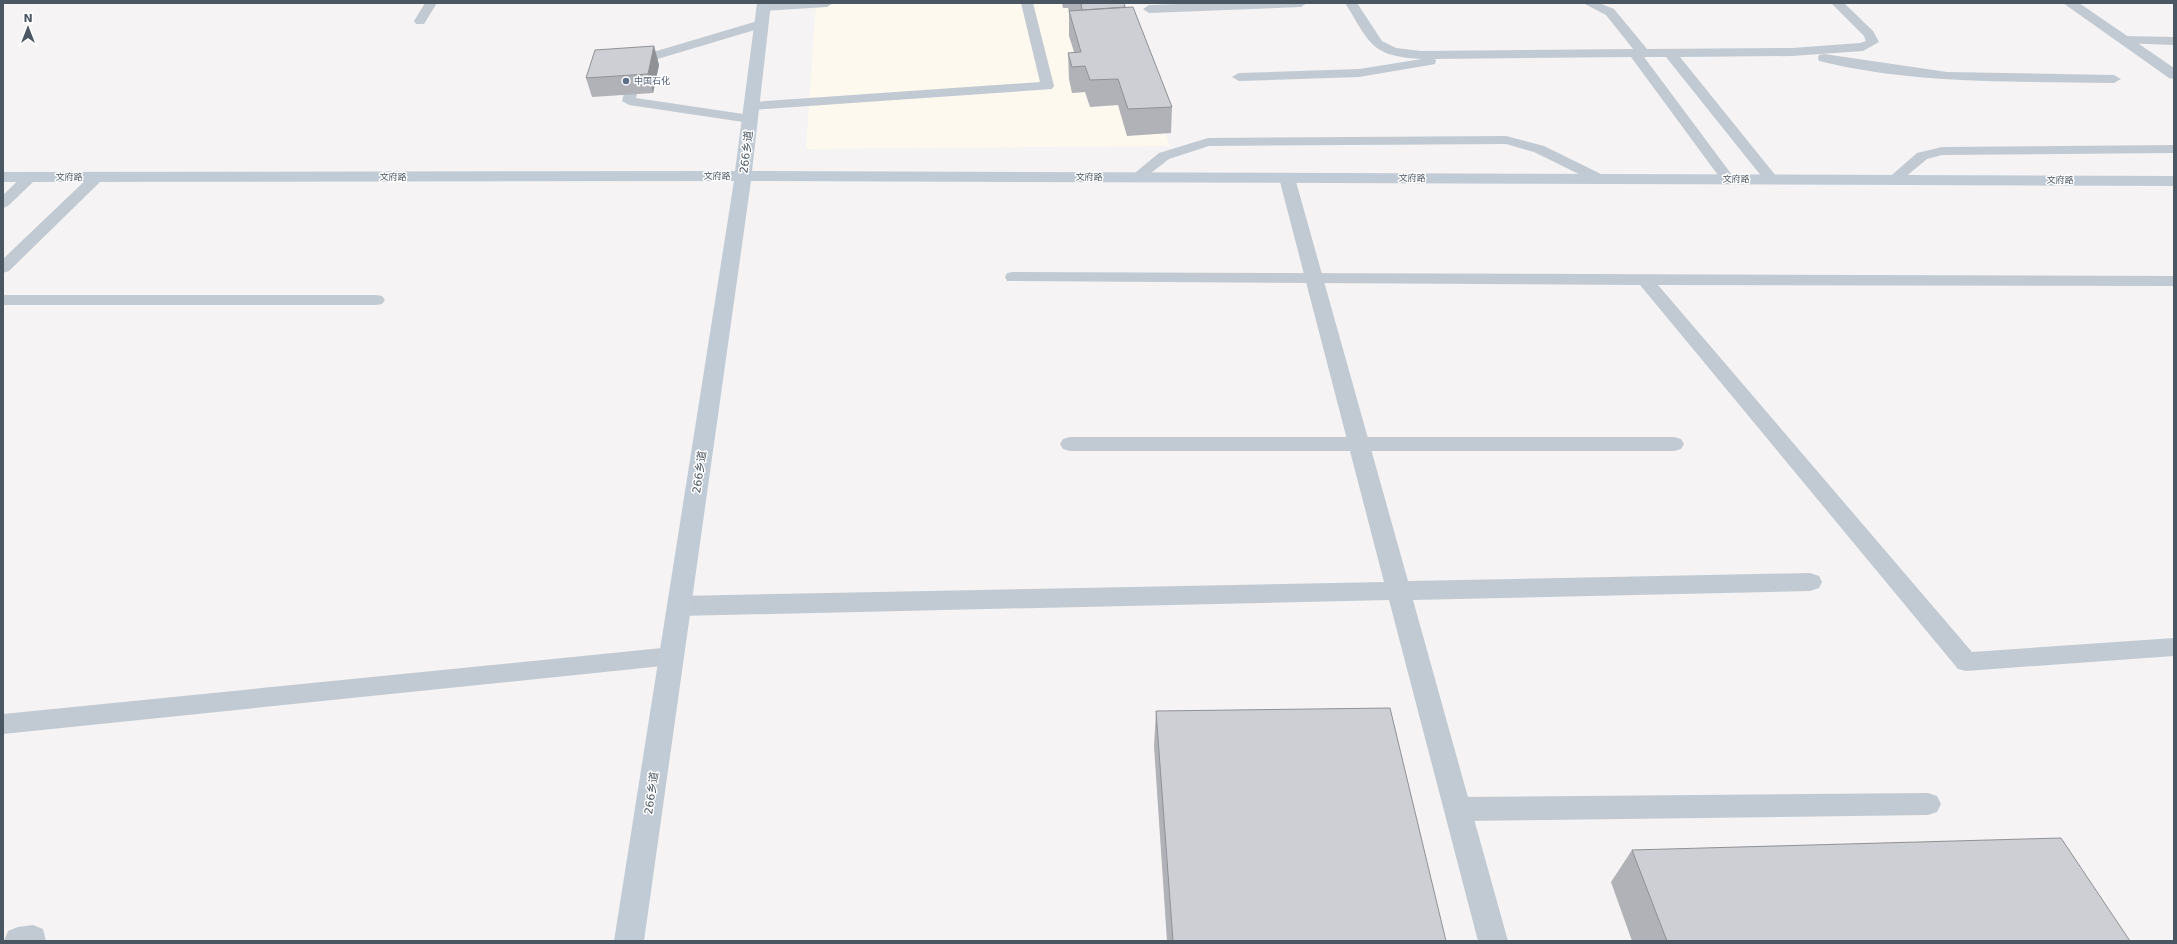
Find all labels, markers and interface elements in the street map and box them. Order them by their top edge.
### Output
north arrow [8,8,48,48]
text: N [23,12,33,25]
place label: 中国石化 [634,75,670,86]
marker: 中国石化 [621,76,631,86]
street label: 266乡道 [737,130,756,174]
street label: 文府路 [703,171,731,181]
street label: 文府路 [55,172,83,182]
street label: 文府路 [379,172,407,182]
street label: 文府路 [1075,172,1103,182]
street label: 文府路 [1398,173,1426,183]
street label: 文府路 [1722,174,1750,184]
street label: 文府路 [2046,175,2074,185]
street label: 266乡道 [690,450,709,494]
street label: 266乡道 [642,771,661,815]

